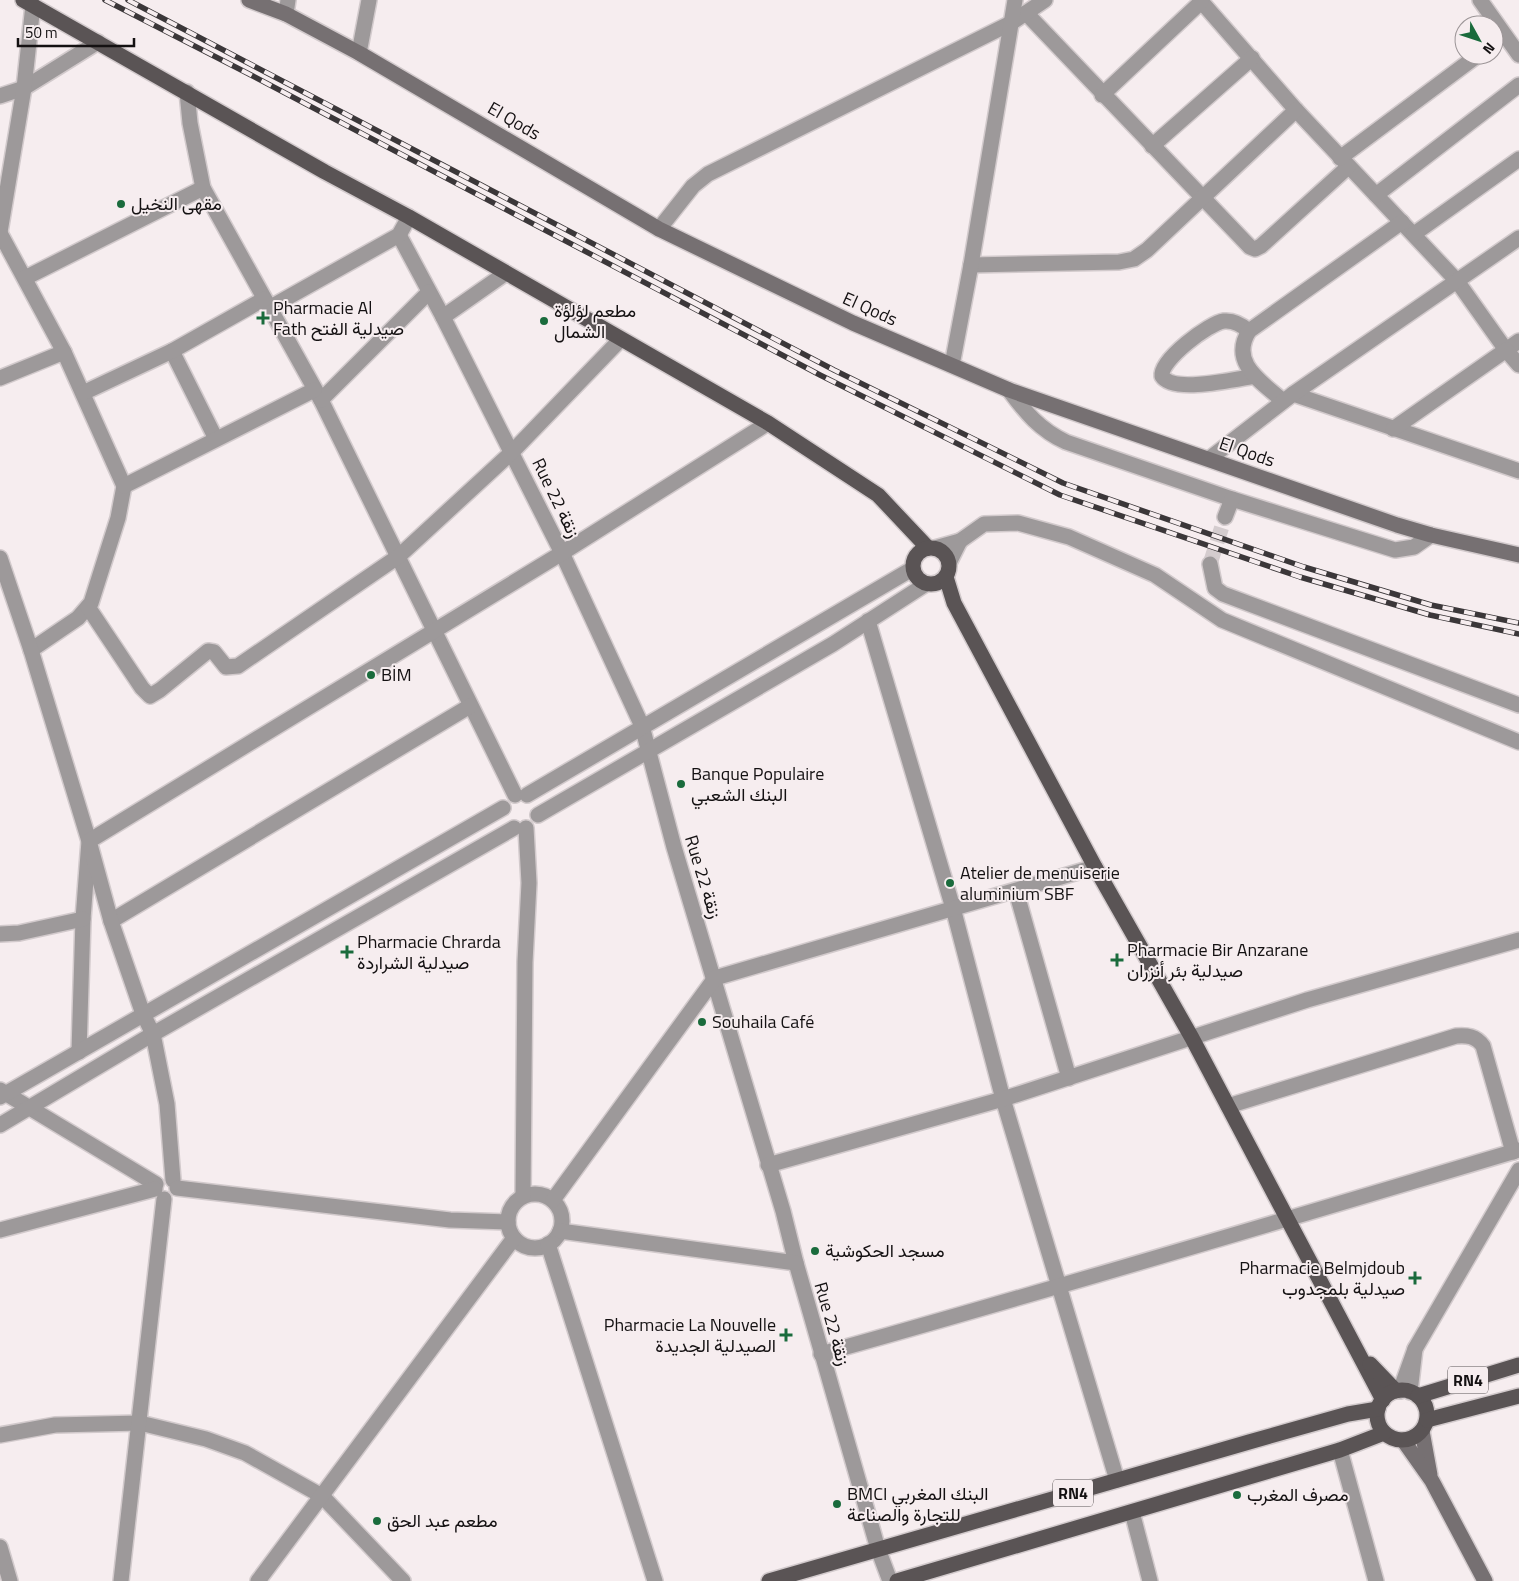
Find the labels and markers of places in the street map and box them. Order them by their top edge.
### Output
place label: مقهى النخيل [131,190,222,217]
marker: مقهى النخيل [115,198,127,210]
place label: Pharmacie Al Fath صيدلية الفتح [273,294,404,342]
place label: مطعم لؤلؤة الشمال [554,297,636,345]
marker: Pharmacie Al Fath صيدلية الفتح [257,312,269,324]
marker: مطعم لؤلؤة الشمال [538,315,550,327]
place label: BİM [381,661,412,688]
marker: BİM [365,669,377,681]
place label: Banque Populaire البنك الشعبي [691,760,824,810]
marker: Banque Populaire البنك الشعبي [675,778,687,790]
place label: Atelier de menuiserie aluminium SBF [960,859,1120,907]
marker: Atelier de menuiserie aluminium SBF [944,877,956,889]
place label: Pharmacie Chrarda صيدلية الشراردة [357,928,501,976]
place label: Pharmacie Bir Anzarane صيدلية بئر أنزران [1127,936,1308,984]
marker: Pharmacie Chrarda صيدلية الشراردة [341,946,353,958]
marker: Pharmacie Bir Anzarane صيدلية بئر أنزران [1111,954,1123,966]
place label: Souhaila Café [712,1008,814,1035]
marker: Souhaila Café [696,1016,708,1028]
place label: مسجد الحكوشية [825,1237,944,1264]
marker: مسجد الحكوشية [809,1245,821,1257]
place label: Pharmacie Belmjdoub صيدلية بلمجدوب [1239,1254,1405,1302]
marker: Pharmacie Belmjdoub صيدلية بلمجدوب [1409,1272,1421,1284]
place label: Pharmacie La Nouvelle الصيدلية الجديدة [604,1311,776,1359]
marker: Pharmacie La Nouvelle الصيدلية الجديدة [780,1329,792,1341]
place label: BMCI البنك المغربي للتجارة والصناعة [847,1480,989,1528]
place label: مصرف المغرب [1247,1481,1349,1508]
marker: مصرف المغرب [1231,1489,1243,1501]
marker: BMCI البنك المغربي للتجارة والصناعة [831,1498,843,1510]
place label: مطعم عبد الحق [387,1507,498,1534]
marker: مطعم عبد الحق [371,1515,383,1527]

